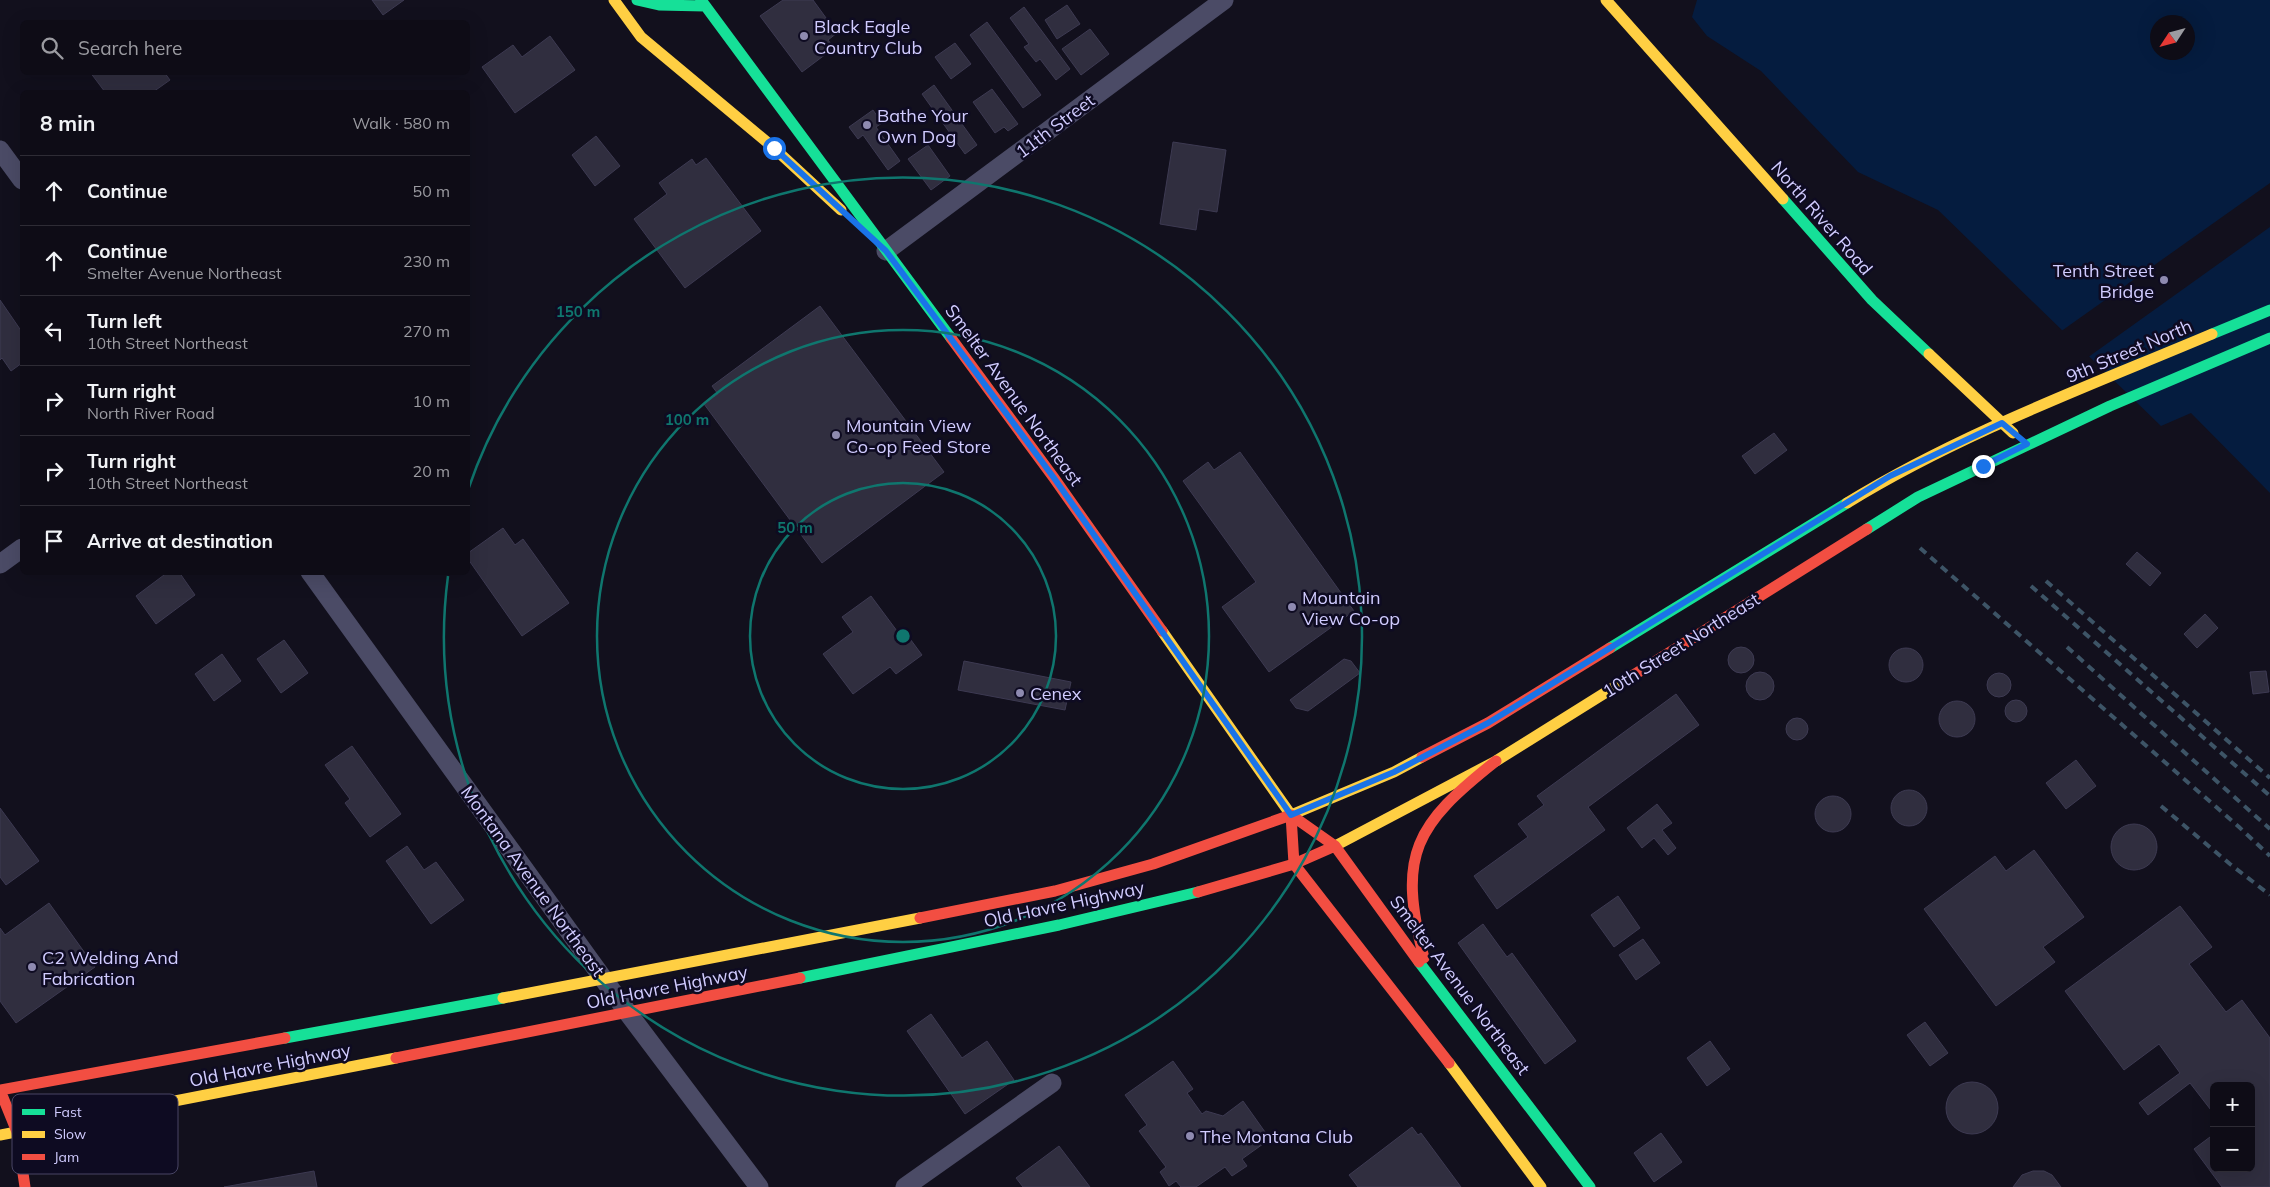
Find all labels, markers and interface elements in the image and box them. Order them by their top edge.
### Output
place label: Black Eagle Country Club [814,15,922,59]
north arrow [2150,15,2195,60]
search box [20,20,470,75]
marker: Black Eagle Country Club [798,30,810,42]
icon: search [38,34,66,62]
text: Search here [78,36,182,60]
street label: 11th Street [1011,89,1099,163]
place label: Bathe Your Own Dog [877,104,969,148]
text: 8 min [40,110,95,136]
text: Walk · 580 m [352,113,450,133]
marker: Bathe Your Own Dog [861,119,873,131]
route start [763,137,786,160]
street label: North River Road [1766,156,1878,280]
icon: ahead [40,177,68,205]
text: Continue [87,179,167,203]
text: 50 m [413,181,450,201]
text: Continue [87,239,167,263]
icon: ahead [40,247,68,275]
text: 230 m [403,251,450,271]
place label: Tenth Street Bridge [2053,259,2154,303]
text: Smelter Avenue Northeast [87,263,282,283]
marker: Tenth Street Bridge [2158,274,2170,286]
street label: Smelter Avenue Northeast [940,300,1088,490]
text: 150 m [556,302,600,321]
text: Turn left [87,309,162,333]
street label: 9th Street North [2063,314,2195,388]
icon: left [40,317,68,345]
text: 270 m [403,321,450,341]
text: 10th Street Northeast [87,333,248,353]
text: Turn right [87,379,176,403]
icon: right [40,387,68,415]
text: 10 m [413,391,450,411]
text: North River Road [87,403,215,423]
text: 100 m [665,410,709,429]
place label: Mountain View Co-op Feed Store [846,414,991,458]
marker: Mountain View Co-op Feed Store [830,429,842,441]
text: Turn right [87,449,176,473]
route end [1972,455,1995,478]
icon: right [40,457,68,485]
text: 20 m [413,461,450,481]
text: 10th Street Northeast [87,473,248,493]
text: 50 m [777,518,813,537]
icon: arrive [40,527,68,555]
text: Arrive at destination [87,529,273,553]
place label: Mountain View Co-op [1302,586,1400,630]
street label: 10th Street Northeast [1598,587,1764,703]
marker: Mountain View Co-op [1286,601,1298,613]
centre of rings [894,627,912,645]
place label: Cenex [1030,682,1082,705]
marker: Cenex [1014,687,1026,699]
street label: Montana Avenue Northeast [456,781,610,981]
street label: Old Havre Highway [982,876,1147,932]
street label: Smelter Avenue Northeast [1385,891,1535,1079]
place label: C2 Welding And Fabrication [42,946,179,990]
street label: Old Havre Highway [584,960,750,1014]
marker: C2 Welding And Fabrication [26,961,38,973]
street label: Old Havre Highway [187,1038,353,1092]
map controls [2210,1082,2255,1172]
button: + [2210,1082,2255,1127]
legend [12,1094,178,1174]
text: Fast [54,1103,82,1121]
text: Slow [54,1125,86,1143]
place label: The Montana Club [1200,1125,1353,1148]
button: − [2210,1127,2255,1172]
marker: The Montana Club [1184,1130,1196,1142]
text: Jam [54,1148,79,1166]

